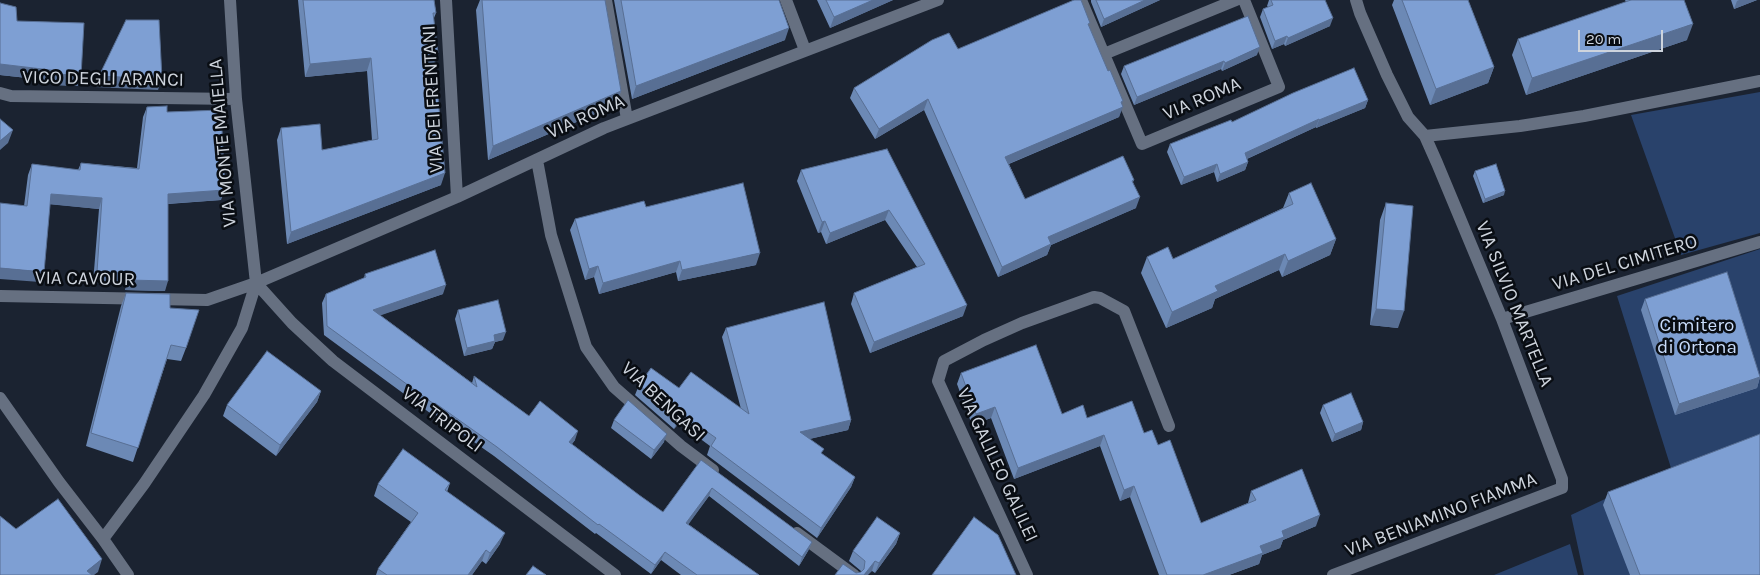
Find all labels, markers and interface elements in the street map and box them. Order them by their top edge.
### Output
scale bar [1580,20,1665,52]
street label: VIA DEI FRENTANI [418,25,448,173]
text: 20 m [1586,30,1621,48]
street label: VIA MONTE MAIELLA [204,58,242,228]
street label: VICO DEGLI ARANCI [22,66,184,92]
street label: VIA ROMA [1160,72,1244,126]
street label: VIA ROMA [544,90,628,144]
street label: VIA SILVIO MARTELLA [1470,218,1558,390]
street label: VIA DEL CIMITERO [1550,230,1700,296]
street label: VIA CAVOUR [35,267,135,291]
park label: Cimitero di Ortona [1657,315,1737,359]
street label: VIA BENGASI [616,357,710,447]
street label: VIA TRIPOLI [397,382,487,458]
street label: VIA GALILEO GALILEI [951,384,1043,546]
street label: VIA BENIAMINO FIAMMA [1342,468,1540,562]

